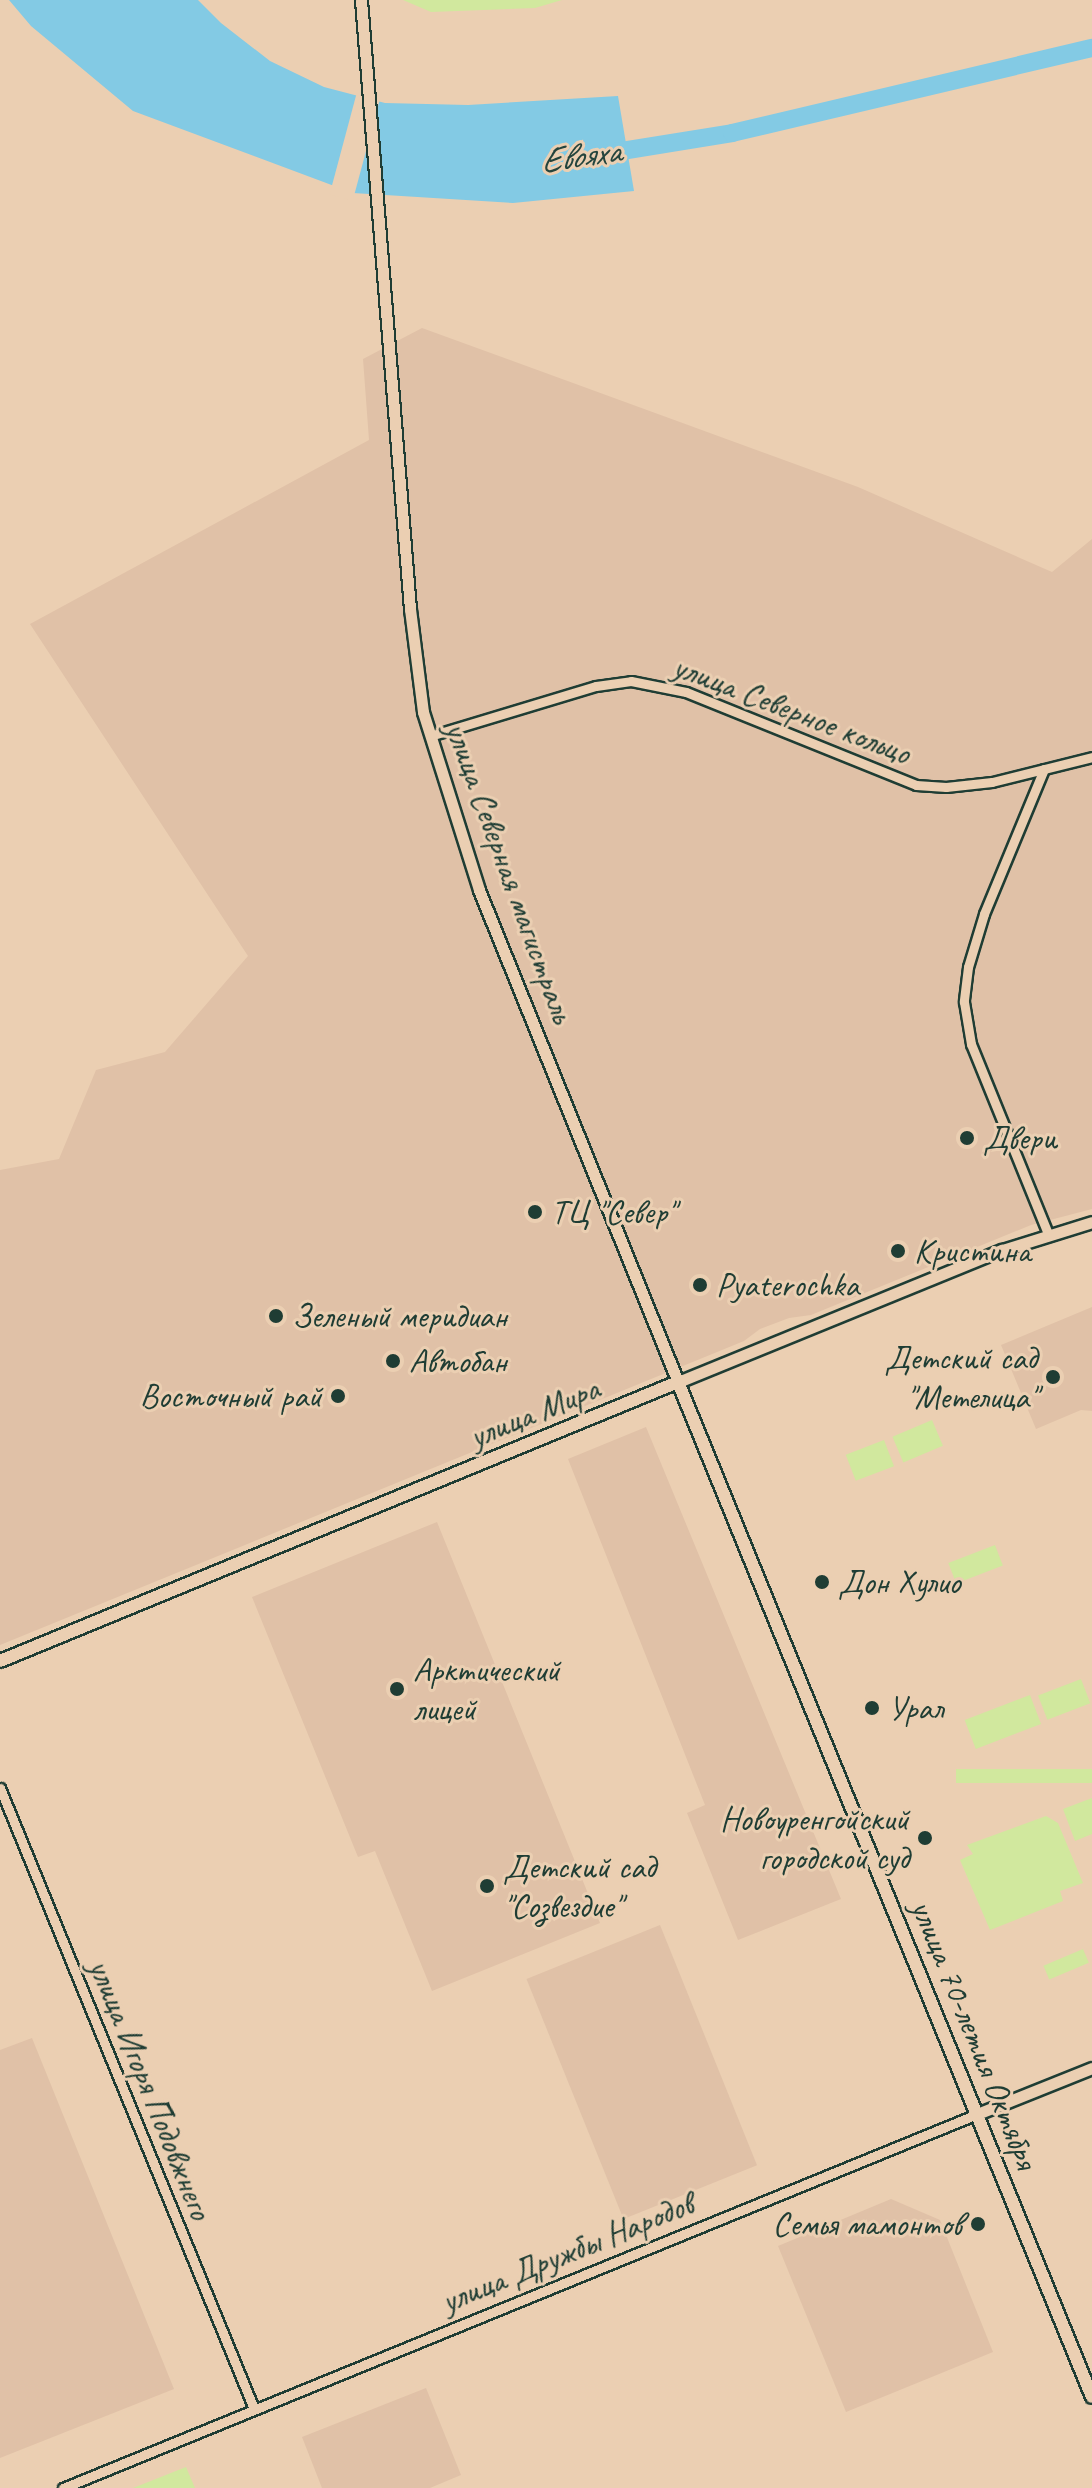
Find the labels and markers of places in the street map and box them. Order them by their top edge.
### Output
place label: Двери [983,1118,1057,1158]
marker: Двери [958,1129,976,1147]
place label: ТЦ "Север" [551,1192,675,1232]
marker: ТЦ "Север" [526,1203,544,1221]
place label: Кристина [914,1231,1030,1271]
marker: Кристина [889,1242,907,1260]
place label: Pyaterochka [716,1265,859,1305]
marker: Pyaterochka [691,1276,709,1294]
place label: Зеленый меридиан [292,1296,507,1336]
marker: Зеленый меридиан [267,1307,285,1325]
place label: Детский сад "Метелица" [884,1337,1037,1416]
place label: Автобан [409,1341,507,1381]
marker: Автобан [384,1352,402,1370]
marker: Детский сад "Метелица" [1044,1368,1062,1386]
place label: Восточный рай [140,1376,322,1416]
marker: Восточный рай [329,1387,347,1405]
place label: Дон Хулио [838,1562,964,1602]
marker: Дон Хулио [813,1573,831,1591]
place label: Арктический лицей [413,1649,560,1728]
marker: Арктический лицей [388,1680,406,1698]
place label: Урал [888,1688,943,1728]
marker: Урал [863,1699,881,1717]
place label: Новоуренгойский городской суд [720,1798,909,1878]
marker: Новоуренгойский городской суд [916,1829,934,1847]
place label: Детский сад "Созвездие" [503,1846,656,1926]
marker: Детский сад "Созвездие" [478,1877,496,1895]
place label: Семья мамонтов [771,2204,962,2244]
marker: Семья мамонтов [969,2215,987,2233]

